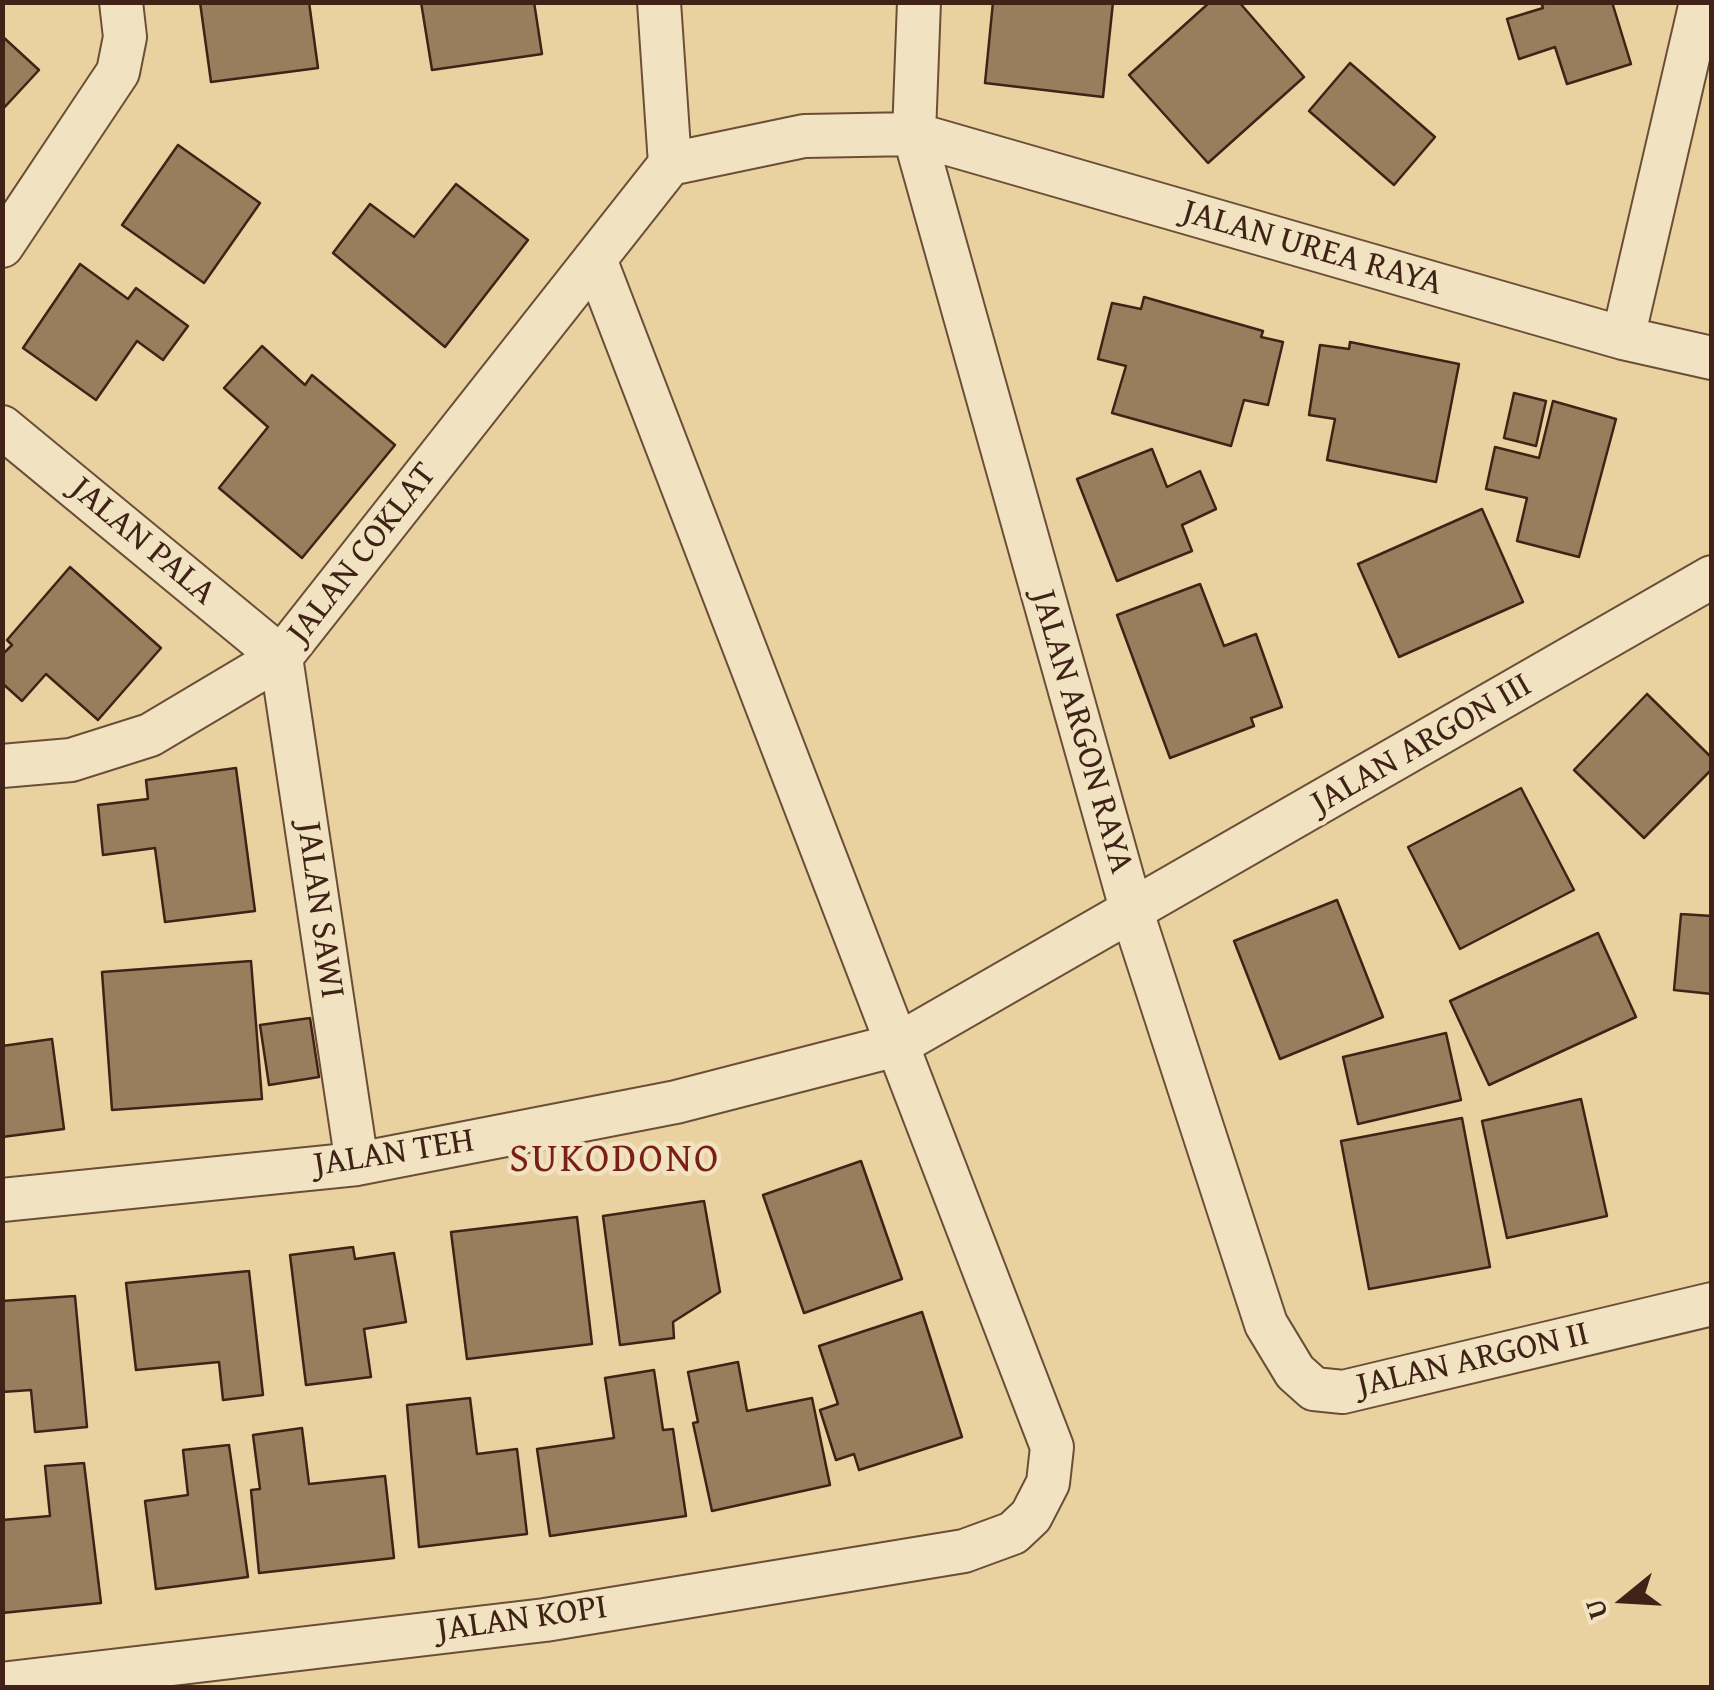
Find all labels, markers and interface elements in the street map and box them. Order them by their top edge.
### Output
street label: JALAN UREA RAYA [1177,192,1447,306]
street label: JALAN COKLAT [279,455,447,653]
street label: JALAN PALA [61,469,223,615]
street label: JALAN ARGON RAYA [1020,585,1142,879]
street label: JALAN ARGON III [1304,665,1540,825]
street label: JALAN SAWI [286,819,352,1001]
street label: JALAN TEH [311,1121,477,1187]
district label: SUKODONO [509,1137,721,1185]
street label: JALAN ARGON II [1353,1314,1593,1408]
north arrow [1574,1550,1674,1650]
street label: JALAN KOPI [434,1587,610,1653]
text: U [1573,1594,1617,1625]

